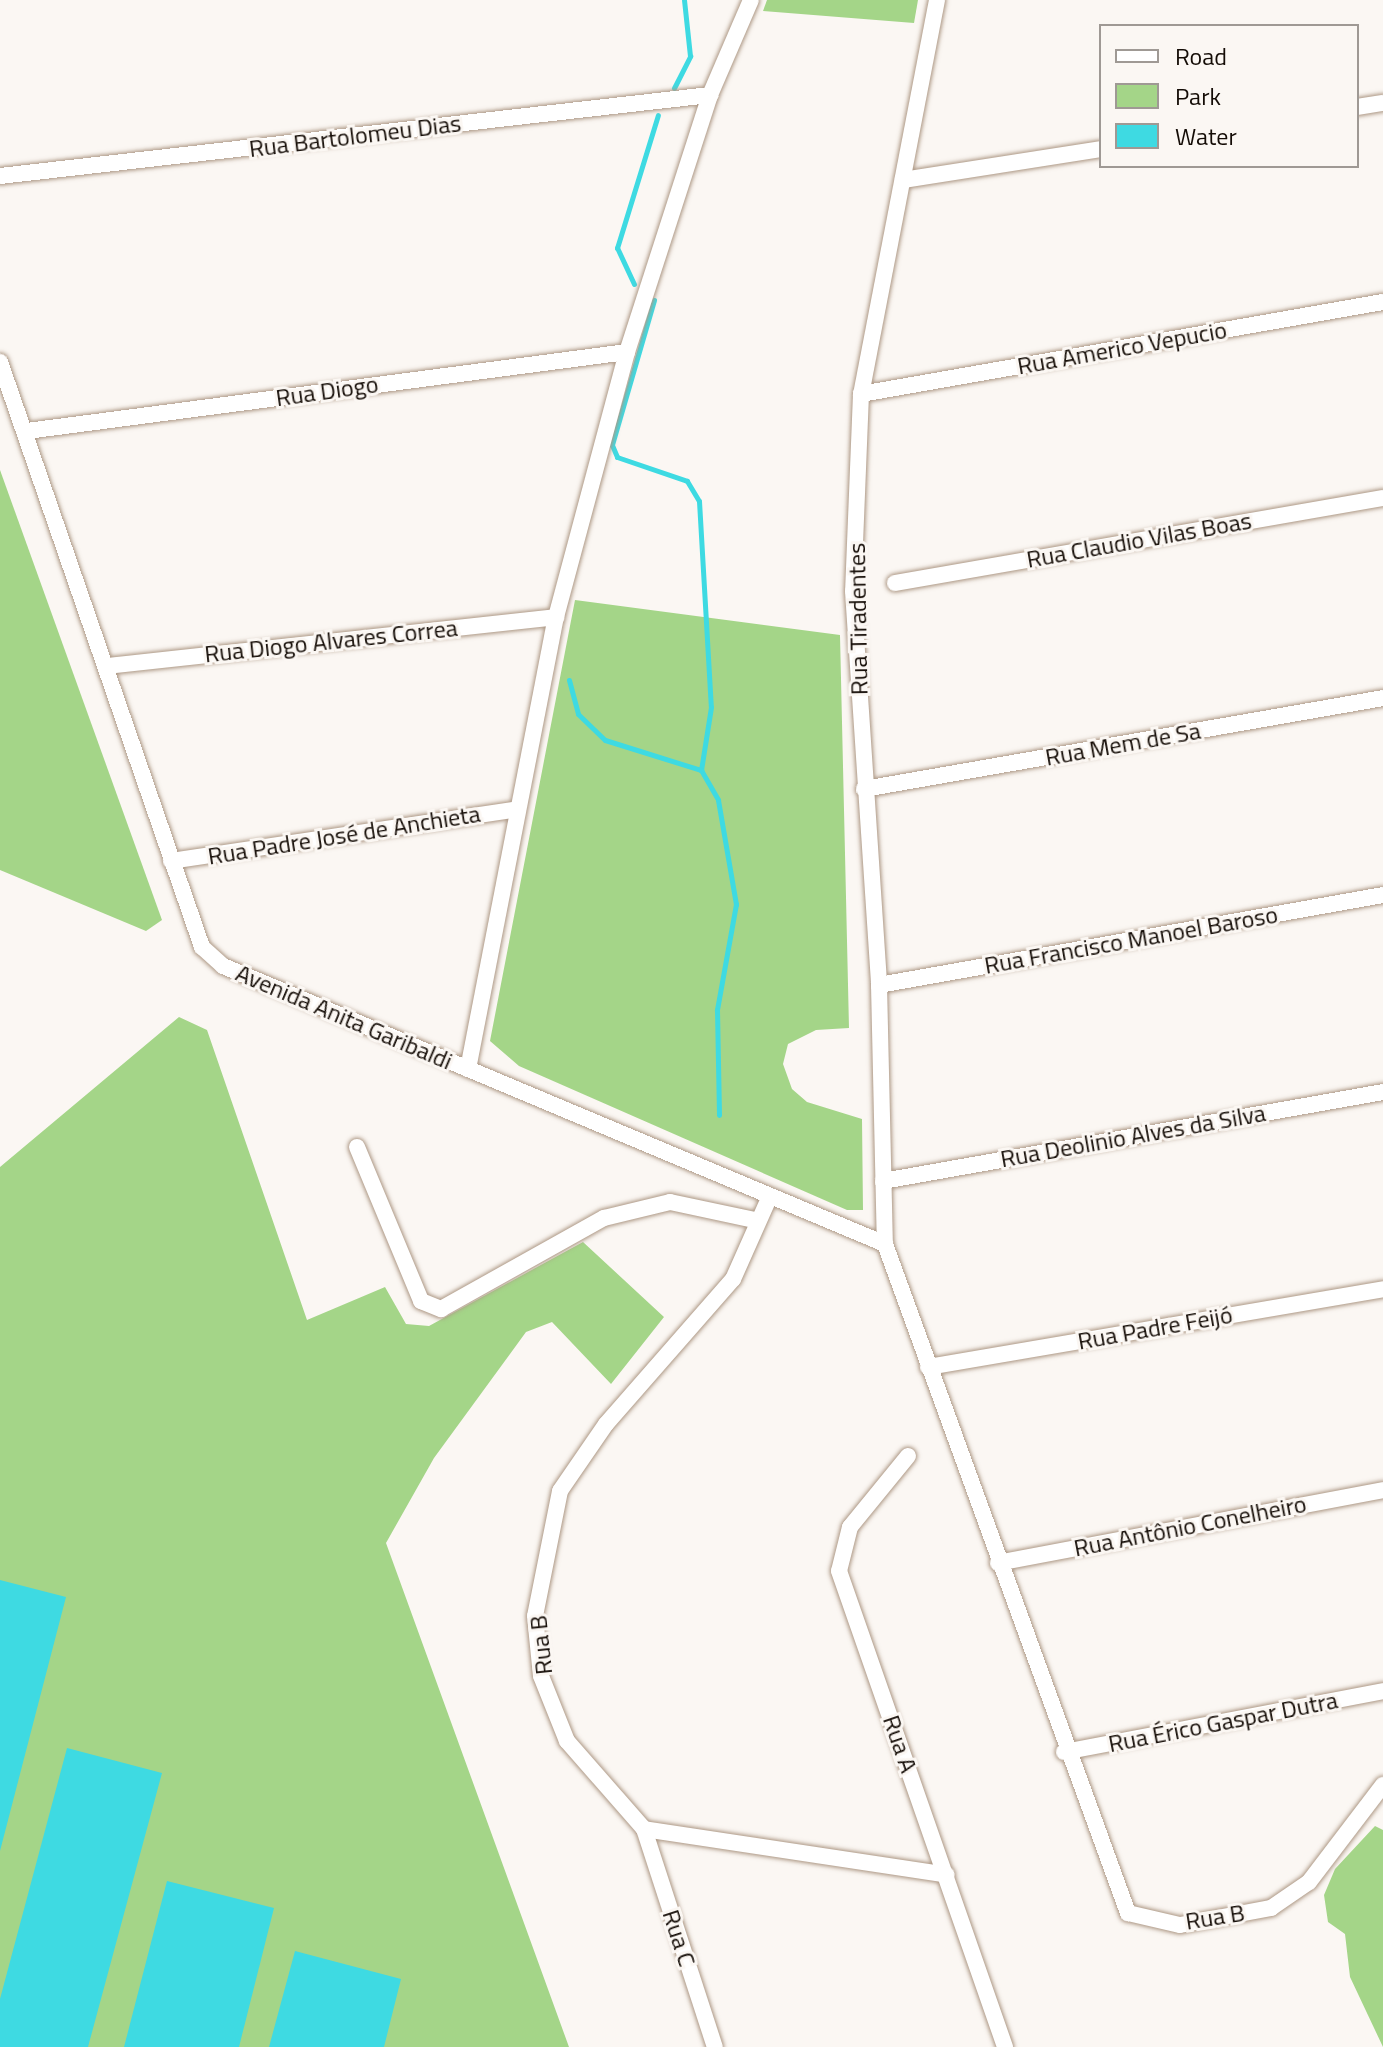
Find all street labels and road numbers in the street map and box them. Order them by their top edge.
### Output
street label: Rua Bartolomeu Dias [247,109,463,163]
street label: Rua Americo Vepucio [1015,315,1229,381]
street label: Rua Diogo [274,370,380,412]
street label: Rua Claudio Vilas Boas [1024,506,1254,574]
street label: Rua Tiradentes [842,543,874,695]
street label: Rua Diogo Alvares Correa [203,613,459,669]
street label: Rua Mem de Sa [1043,716,1203,772]
street label: Rua Padre José de Anchieta [206,799,482,871]
street label: Rua Francisco Manoel Baroso [982,900,1280,980]
street label: Avenida Anita Garibaldi [232,958,456,1076]
street label: Rua Deolinio Alves da Silva [998,1098,1268,1174]
street label: Rua Padre Feijó [1075,1300,1235,1356]
street label: Rua Antônio Conelheiro [1071,1489,1309,1563]
street label: Rua B [524,1614,558,1676]
street label: Rua Érico Gaspar Dutra [1106,1686,1340,1758]
street label: Rua A [877,1711,923,1777]
street label: Rua B [1183,1898,1247,1936]
street label: Rua C [656,1906,702,1970]

